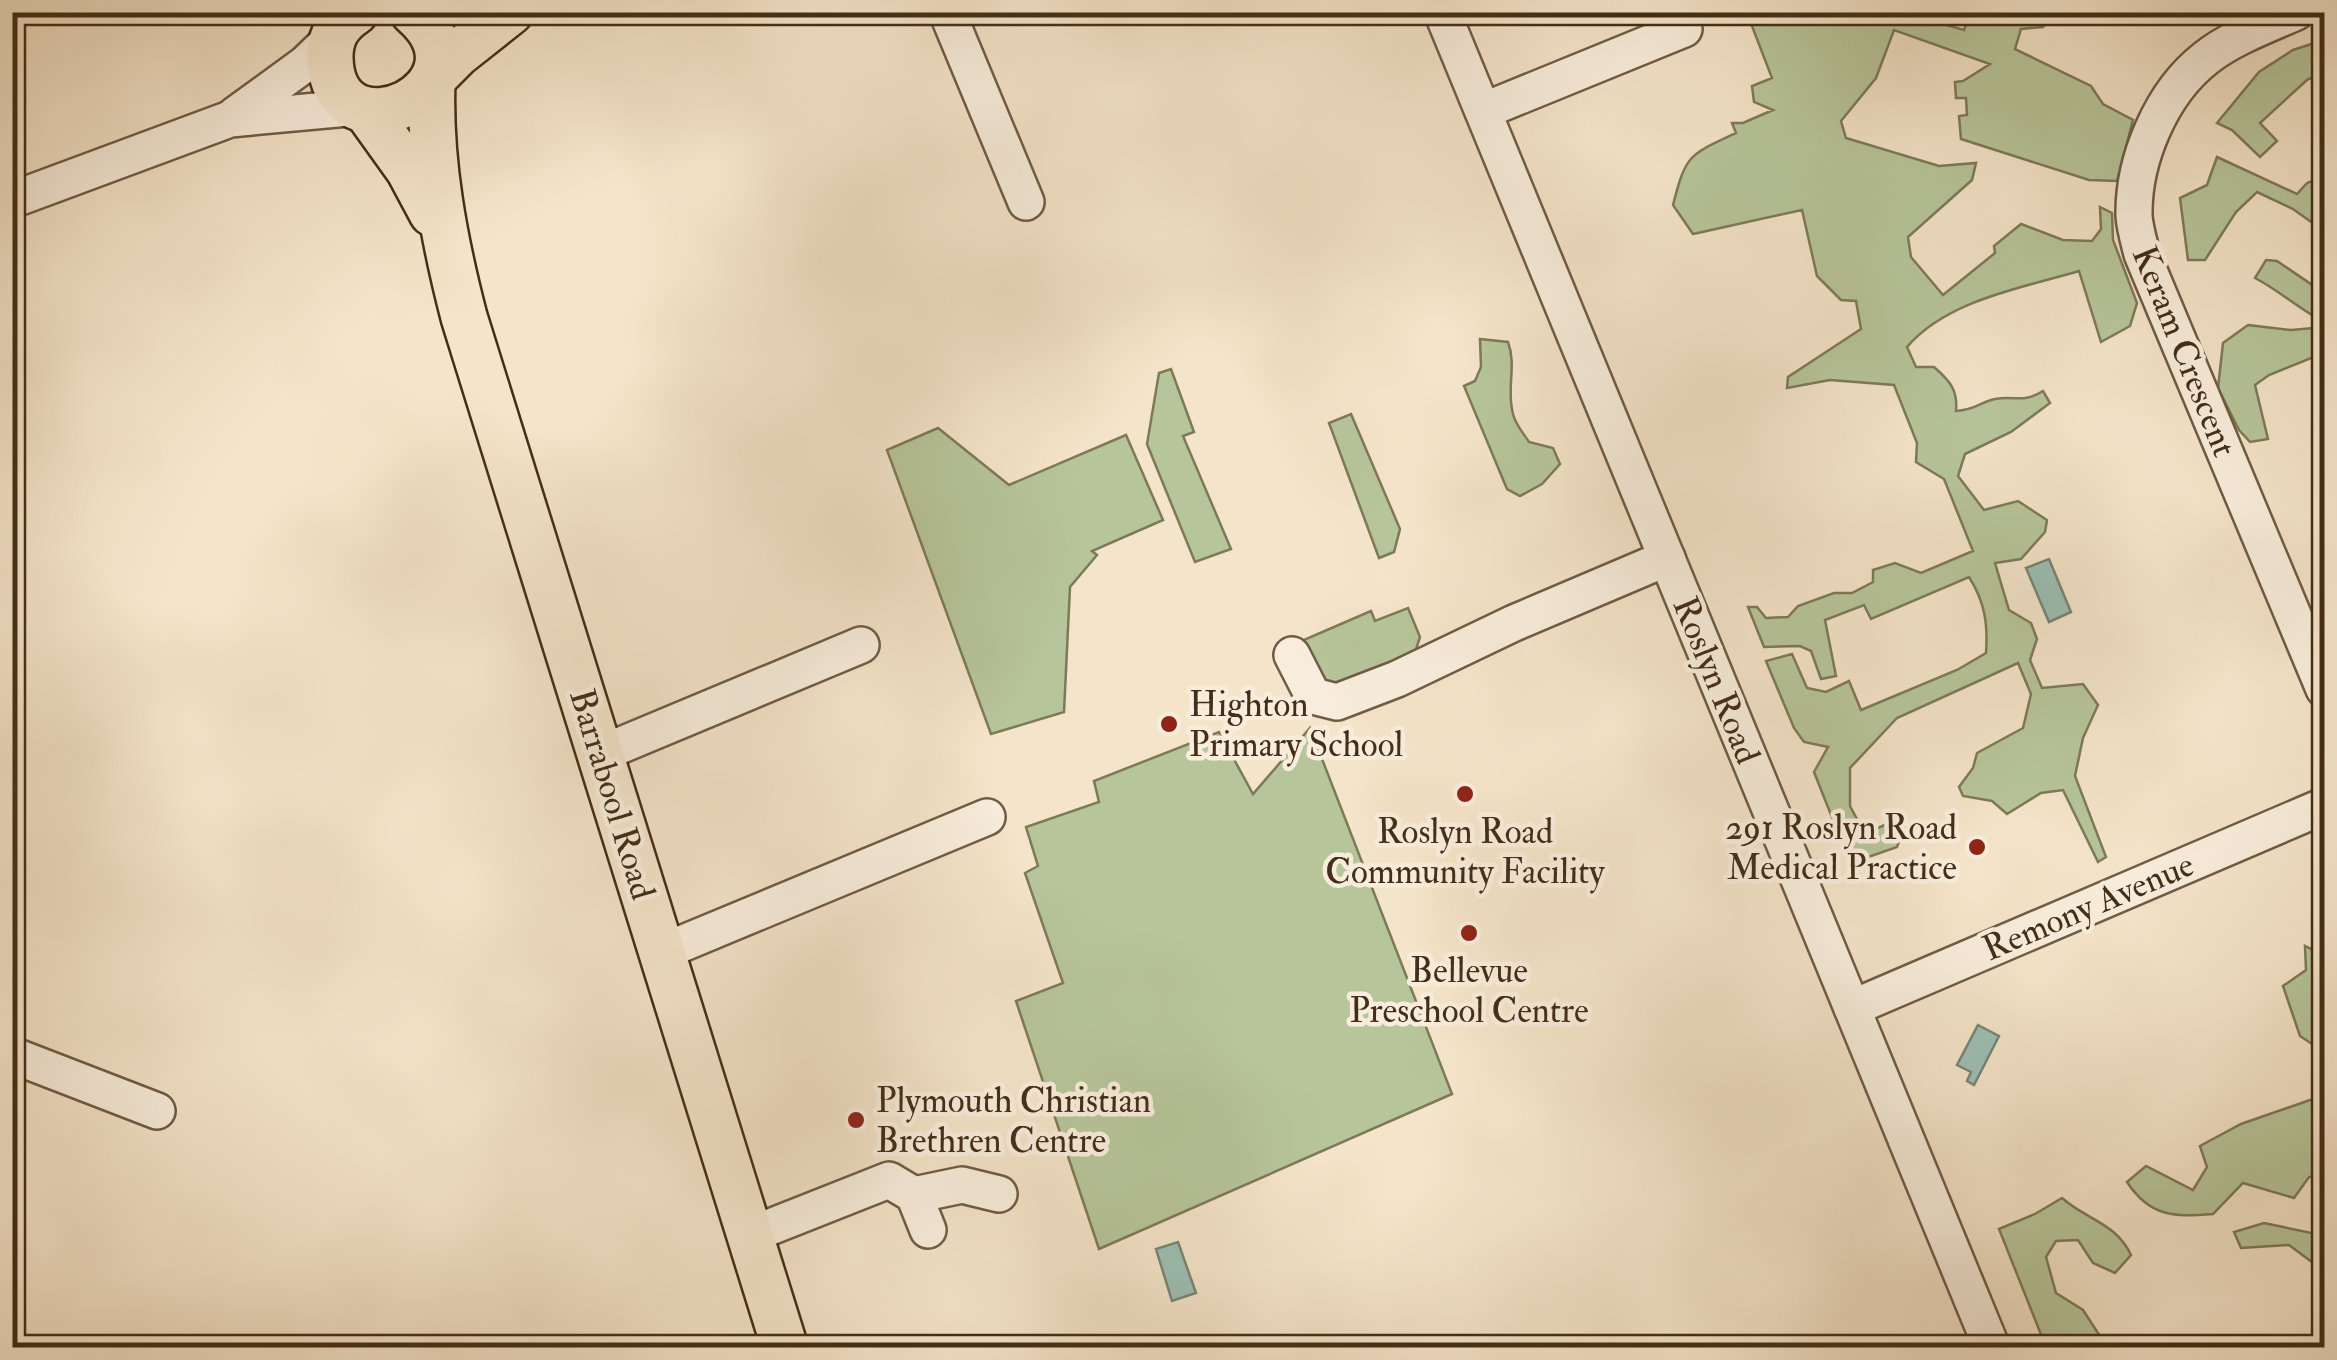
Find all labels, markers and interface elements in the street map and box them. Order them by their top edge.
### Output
street label: Keram Crescent [2122,240,2246,463]
street label: Roslyn Road [1663,590,1769,770]
place label: Highton Primary School [1189,683,1403,767]
street label: Barrabool Road [559,684,665,905]
marker: Highton Primary School [1158,713,1180,735]
marker: Roslyn Road Community Facility [1454,783,1476,805]
place label: 291 Roslyn Road Medical Practice [1725,806,1957,890]
place label: Roslyn Road Community Facility [1325,810,1605,894]
marker: 291 Roslyn Road Medical Practice [1966,836,1988,858]
street label: Remony Avenue [1976,843,2201,971]
marker: Bellevue Preschool Centre [1458,922,1480,944]
place label: Bellevue Preschool Centre [1349,949,1589,1033]
place label: Plymouth Christian Brethren Centre [876,1079,1151,1163]
marker: Plymouth Christian Brethren Centre [845,1109,867,1131]

